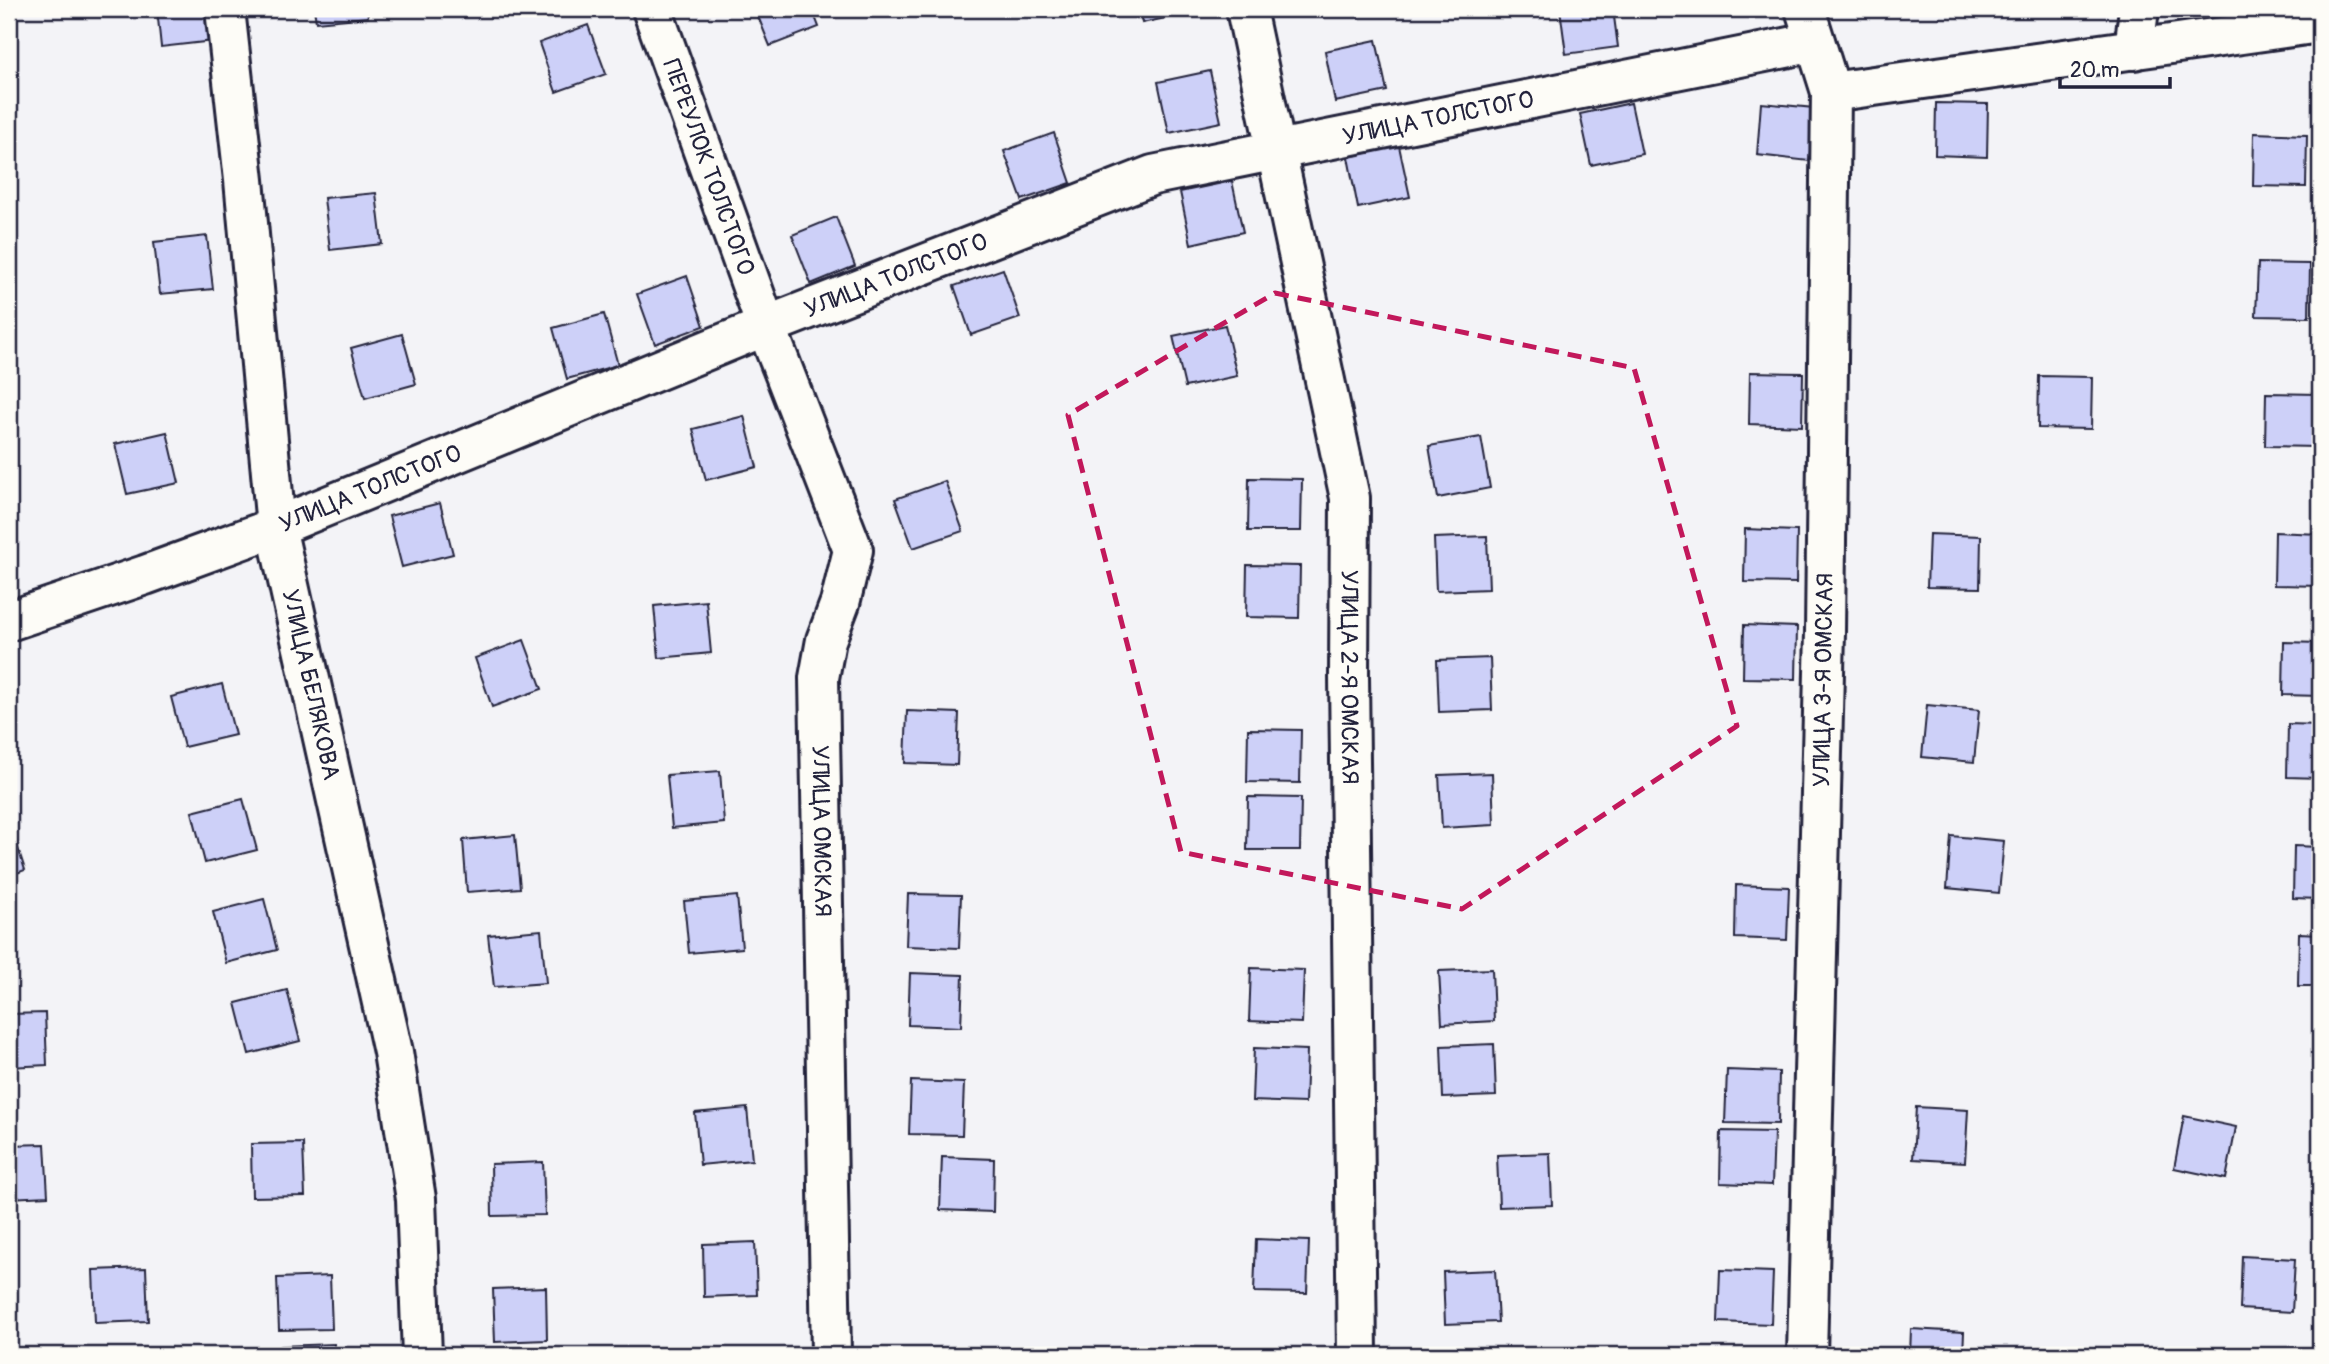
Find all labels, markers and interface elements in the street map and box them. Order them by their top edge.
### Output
scale bar [2060,46,2170,90]
street label: ПЕРЕУЛОК ТОЛСТОГО [656,55,761,279]
text: 20 m [2070,57,2119,84]
street label: УЛИЦА ТОЛСТОГО [1340,85,1536,152]
street label: УЛИЦА ТОЛСТОГО [800,227,992,325]
street label: УЛИЦА ТОЛСТОГО [275,439,466,539]
street label: УЛИЦА 2-Я ОМСКАЯ [1334,570,1364,784]
street label: УЛИЦА 3-Я ОМСКАЯ [1807,573,1840,787]
street label: УЛИЦА БЕЛЯКОВА [275,587,346,783]
street label: УЛИЦА ОМСКАЯ [805,745,837,917]

